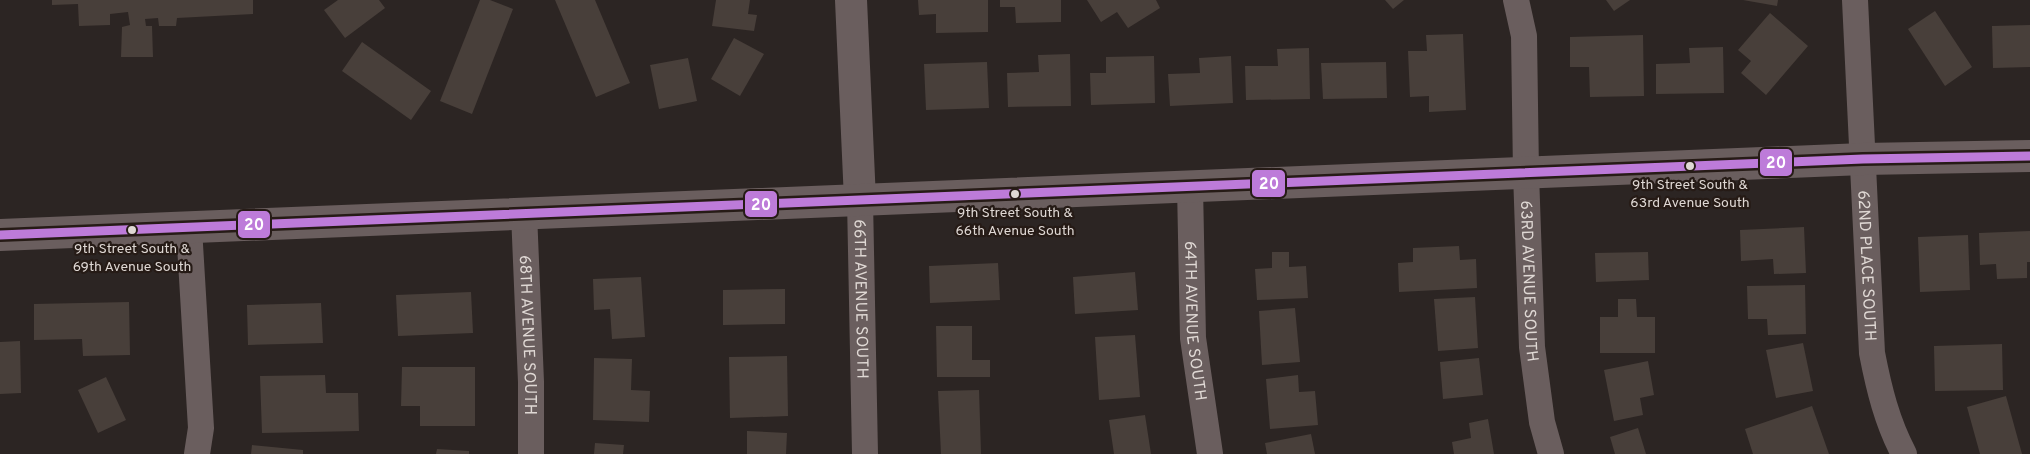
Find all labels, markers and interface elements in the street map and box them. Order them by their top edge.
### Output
line badge: 20 [1759,148,1793,177]
text: 20 [1766,154,1786,174]
marker: 9th Street South & 63rd Avenue South [1684,160,1696,172]
line badge: 20 [1251,169,1286,198]
text: 20 [1259,175,1279,195]
place label: 9th Street South & 63rd Avenue South [1630,177,1750,212]
marker: 9th Street South & 66th Avenue South [1009,188,1021,200]
line badge: 20 [744,190,778,218]
street label: 62ND PLACE SOUTH [1852,190,1879,342]
text: 20 [751,196,771,216]
street label: 63RD AVENUE SOUTH [1515,200,1542,363]
place label: 9th Street South & 66th Avenue South [955,205,1075,240]
line badge: 20 [237,210,271,239]
text: 20 [244,216,264,236]
street label: 66TH AVENUE SOUTH [848,219,872,379]
marker: 9th Street South & 69th Avenue South [126,224,138,236]
place label: 9th Street South & 69th Avenue South [73,241,191,276]
street label: 64TH AVENUE SOUTH [1179,241,1210,402]
street label: 68TH AVENUE SOUTH [514,255,539,415]

